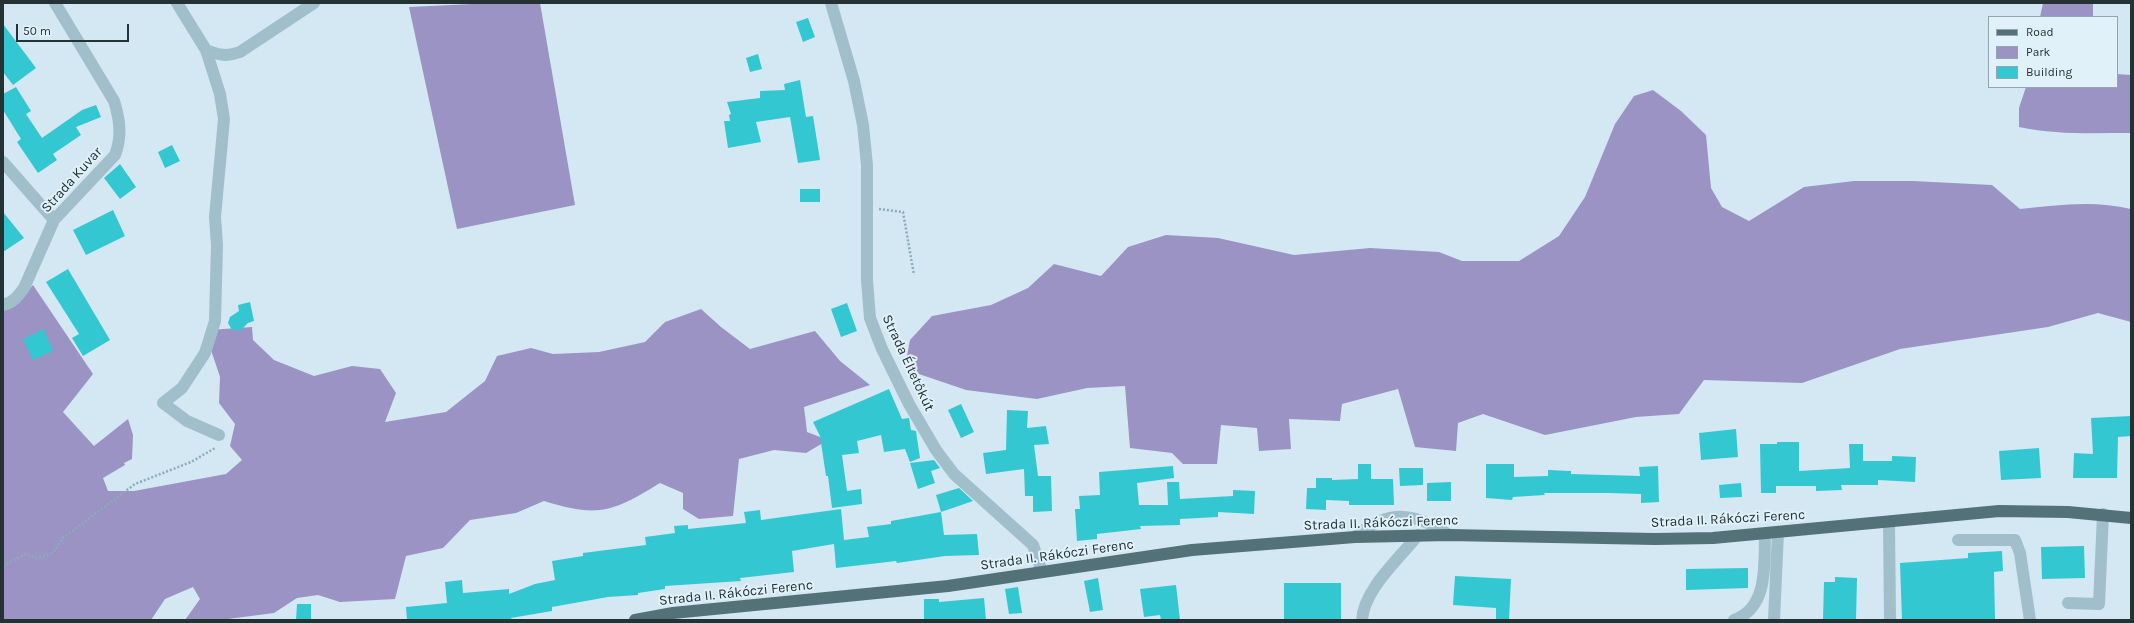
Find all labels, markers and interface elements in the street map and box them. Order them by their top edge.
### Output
scale bar [18,16,131,42]
legend [1988,16,2118,88]
text: 50 m [23,24,51,38]
text: Road [2026,25,2054,39]
text: Park [2026,45,2050,59]
text: Building [2026,65,2072,79]
street label: Strada Kuvar [38,144,106,216]
street label: Strada Éltetőkút [878,312,938,414]
street label: Strada II. Rákóczi Ferenc [1650,507,1806,531]
street label: Strada II. Rákóczi Ferenc [1303,512,1459,534]
street label: Strada II. Rákóczi Ferenc [979,536,1135,574]
street label: Strada II. Rákóczi Ferenc [658,577,814,609]

